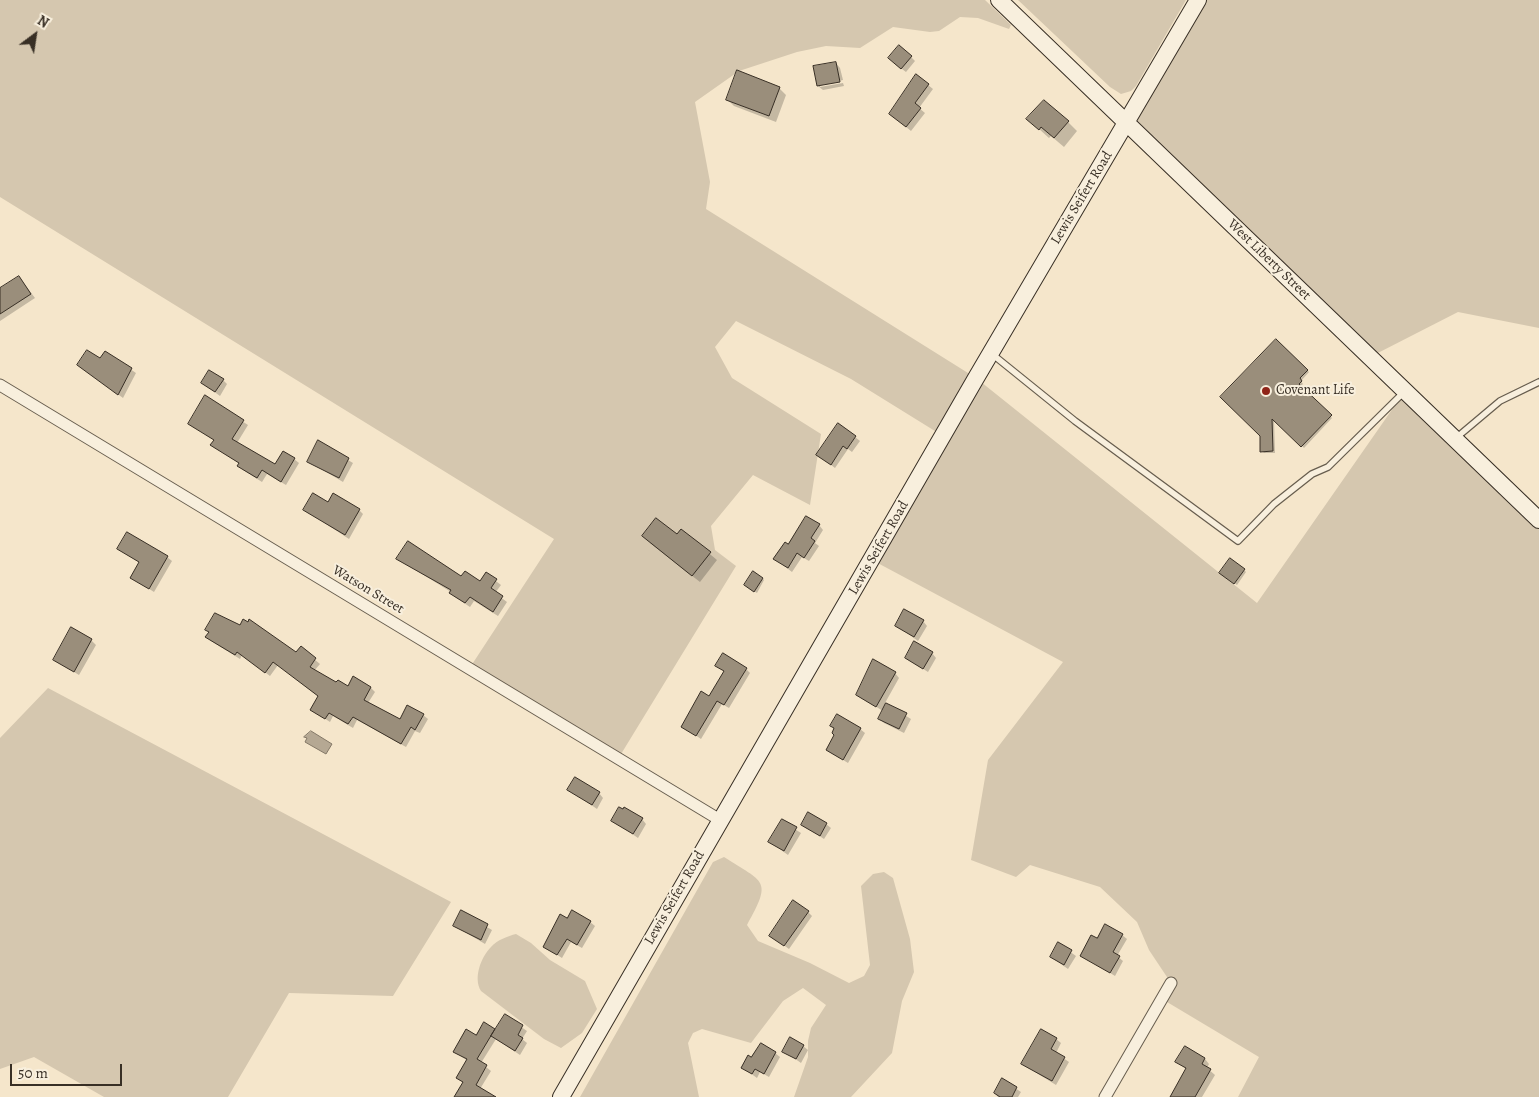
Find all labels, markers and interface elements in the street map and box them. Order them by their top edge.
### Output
north arrow [10,10,60,60]
text: N [34,11,52,32]
street label: Lewis Seifert Road [1048,148,1116,248]
street label: West Liberty Street [1224,216,1314,304]
place label: Covenant Life [1276,383,1354,399]
marker: Covenant Life [1260,385,1272,397]
street label: Lewis Seifert Road [845,498,913,598]
street label: Watson Street [329,562,407,618]
street label: Lewis Seifert Road [641,848,709,948]
scale bar [12,1054,125,1086]
text: 50 m [18,1063,48,1083]

